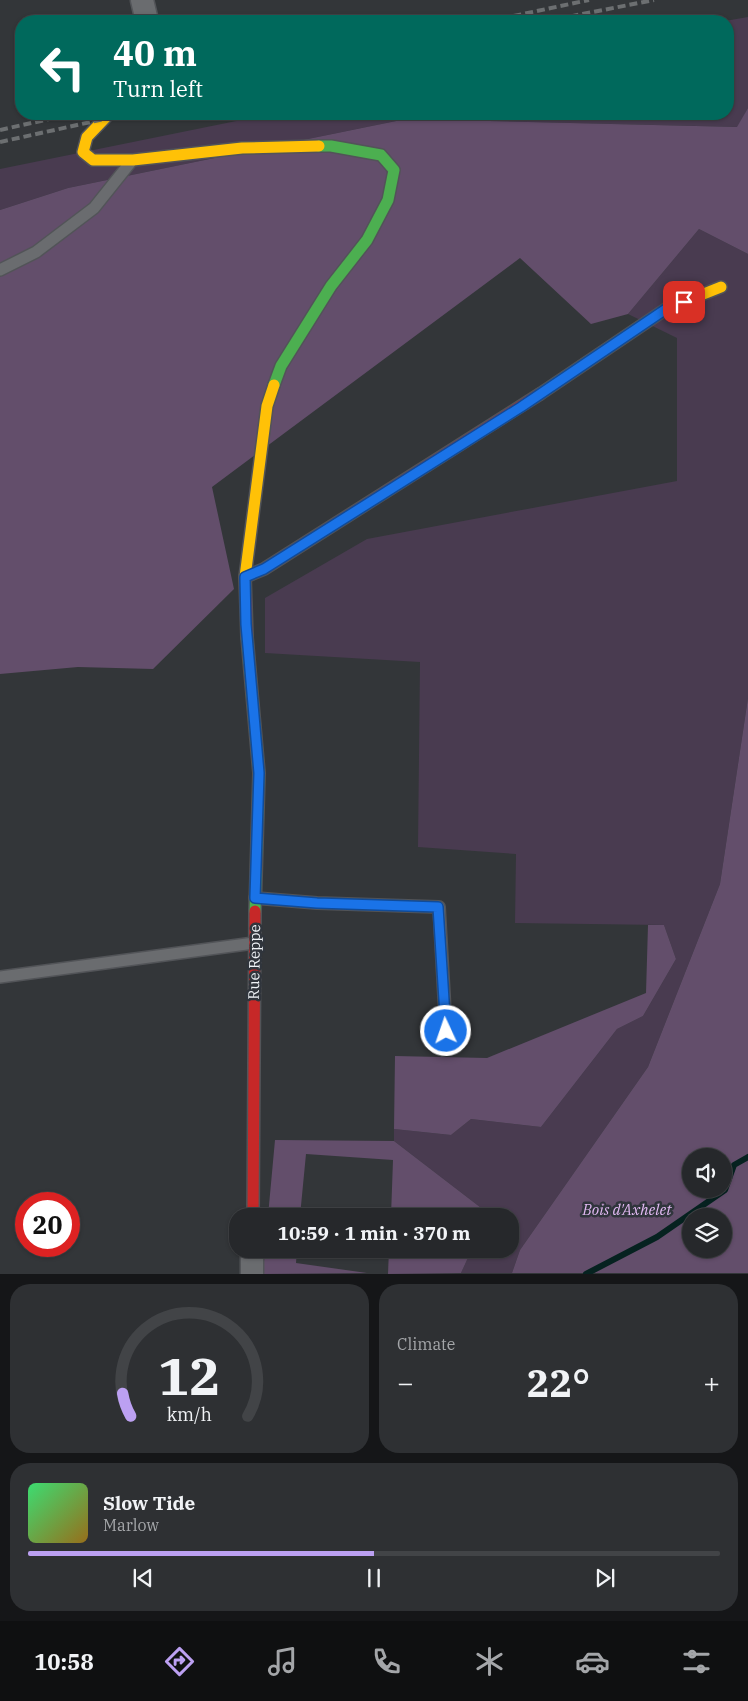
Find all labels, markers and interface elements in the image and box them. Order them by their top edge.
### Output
text: 40 m [113,30,197,76]
icon: left [30,35,95,100]
text: Turn left [113,74,203,103]
pin [663,281,705,323]
icon: arrive [670,288,698,316]
street label: Rue Reppe [244,924,264,1000]
position arrow [419,1004,471,1056]
map controls [682,1148,732,1258]
button: sound [682,1148,732,1198]
speed limit sign: 20 [15,1192,80,1257]
park label: Bois d'Axhelet [582,1200,672,1219]
button: layers [682,1208,732,1258]
text: 10:59 · 1 min · 370 m [278,1221,470,1245]
text: Climate [397,1334,455,1354]
text: 12 [158,1342,221,1409]
text: 22° [527,1358,590,1407]
text: − [397,1364,414,1401]
text: + [703,1364,720,1401]
text: km/h [167,1403,212,1426]
text: Slow Tide [103,1491,195,1515]
text: Marlow [103,1515,159,1535]
icon: previous [129,1564,157,1592]
icon: pause [360,1564,388,1592]
icon: next [591,1564,619,1592]
icon: directions [162,1644,197,1679]
icon: music [265,1644,300,1679]
icon: phone [369,1644,404,1679]
icon: climate [472,1644,507,1679]
icon: car [575,1644,610,1679]
icon: filters [679,1644,714,1679]
text: 10:58 [34,1647,94,1676]

